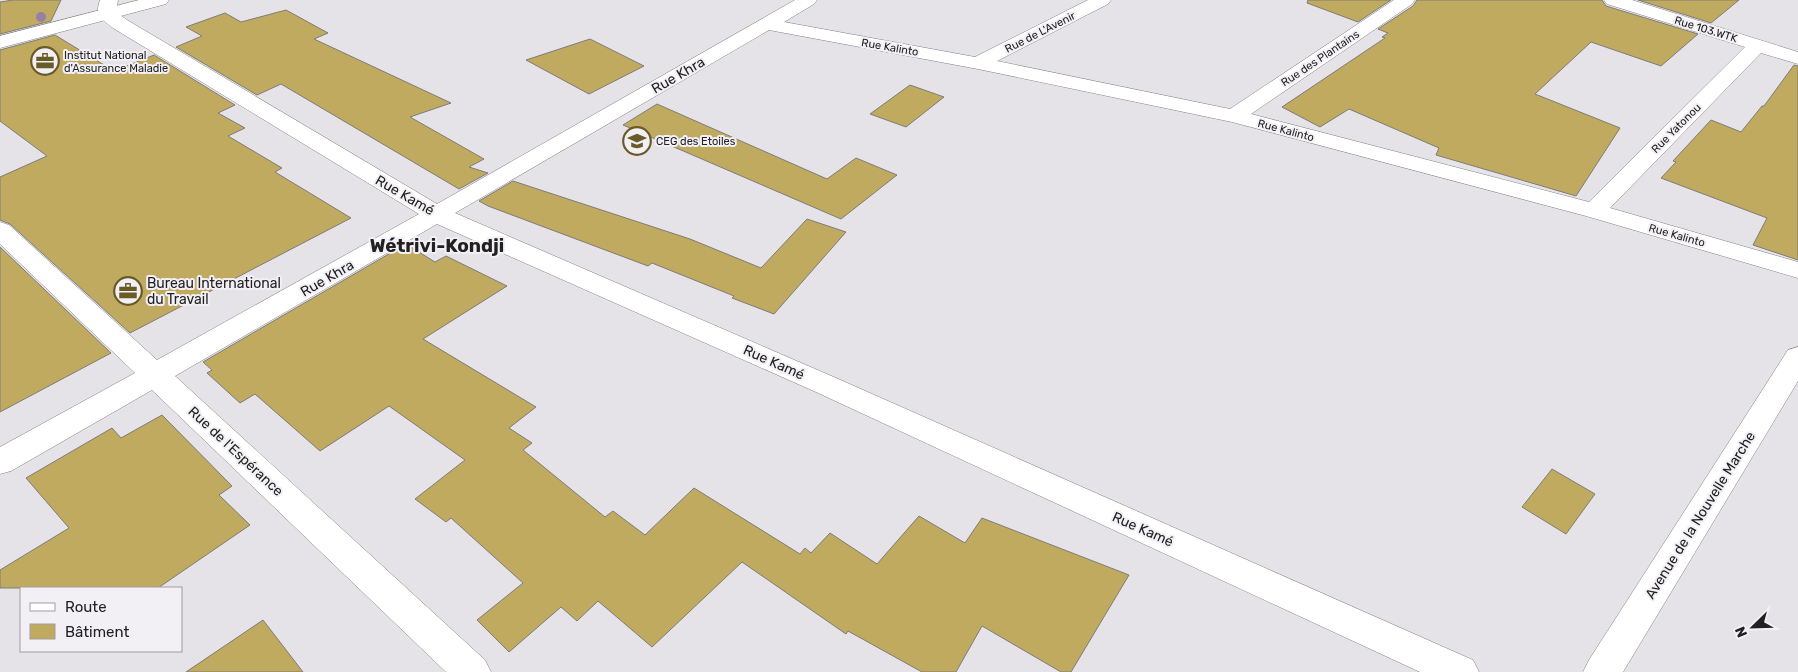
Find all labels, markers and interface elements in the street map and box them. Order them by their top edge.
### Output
street label: Rue de L'Avenir [1003,9,1078,56]
street label: Rue 103.WTK [1673,14,1739,45]
street label: Rue des Plantains [1279,27,1362,89]
street label: Rue Kalinto [860,36,920,59]
office icon: Institut National d'Assurance Maladie [30,46,60,76]
place label: Institut National d'Assurance Maladie [64,49,168,75]
street label: Rue Khra [649,53,708,97]
street label: Rue Yatonou [1649,101,1704,156]
street label: Rue Kalinto [1256,117,1315,144]
school or university icon: CEG des Etoiles [622,126,652,156]
place label: CEG des Etoiles [656,135,736,148]
street label: Rue Kamé [372,172,437,219]
street label: Rue Kalinto [1647,221,1706,250]
district label: Wétrivi-Kondji [370,234,504,257]
street label: Rue Khra [298,256,357,300]
place label: Bureau International du Travail [147,275,281,308]
office icon: Bureau International du Travail [113,276,143,306]
street label: Rue Kamé [741,341,807,384]
street label: Rue de l'Espérance [185,403,287,500]
street label: Avenue de la Nouvelle Marche [1642,428,1759,602]
street label: Rue Kamé [1110,508,1176,551]
legend [20,587,182,652]
text: Route [65,598,107,616]
north arrow [1728,602,1778,652]
text: Bâtiment [65,623,129,641]
text: N [1732,624,1751,640]

